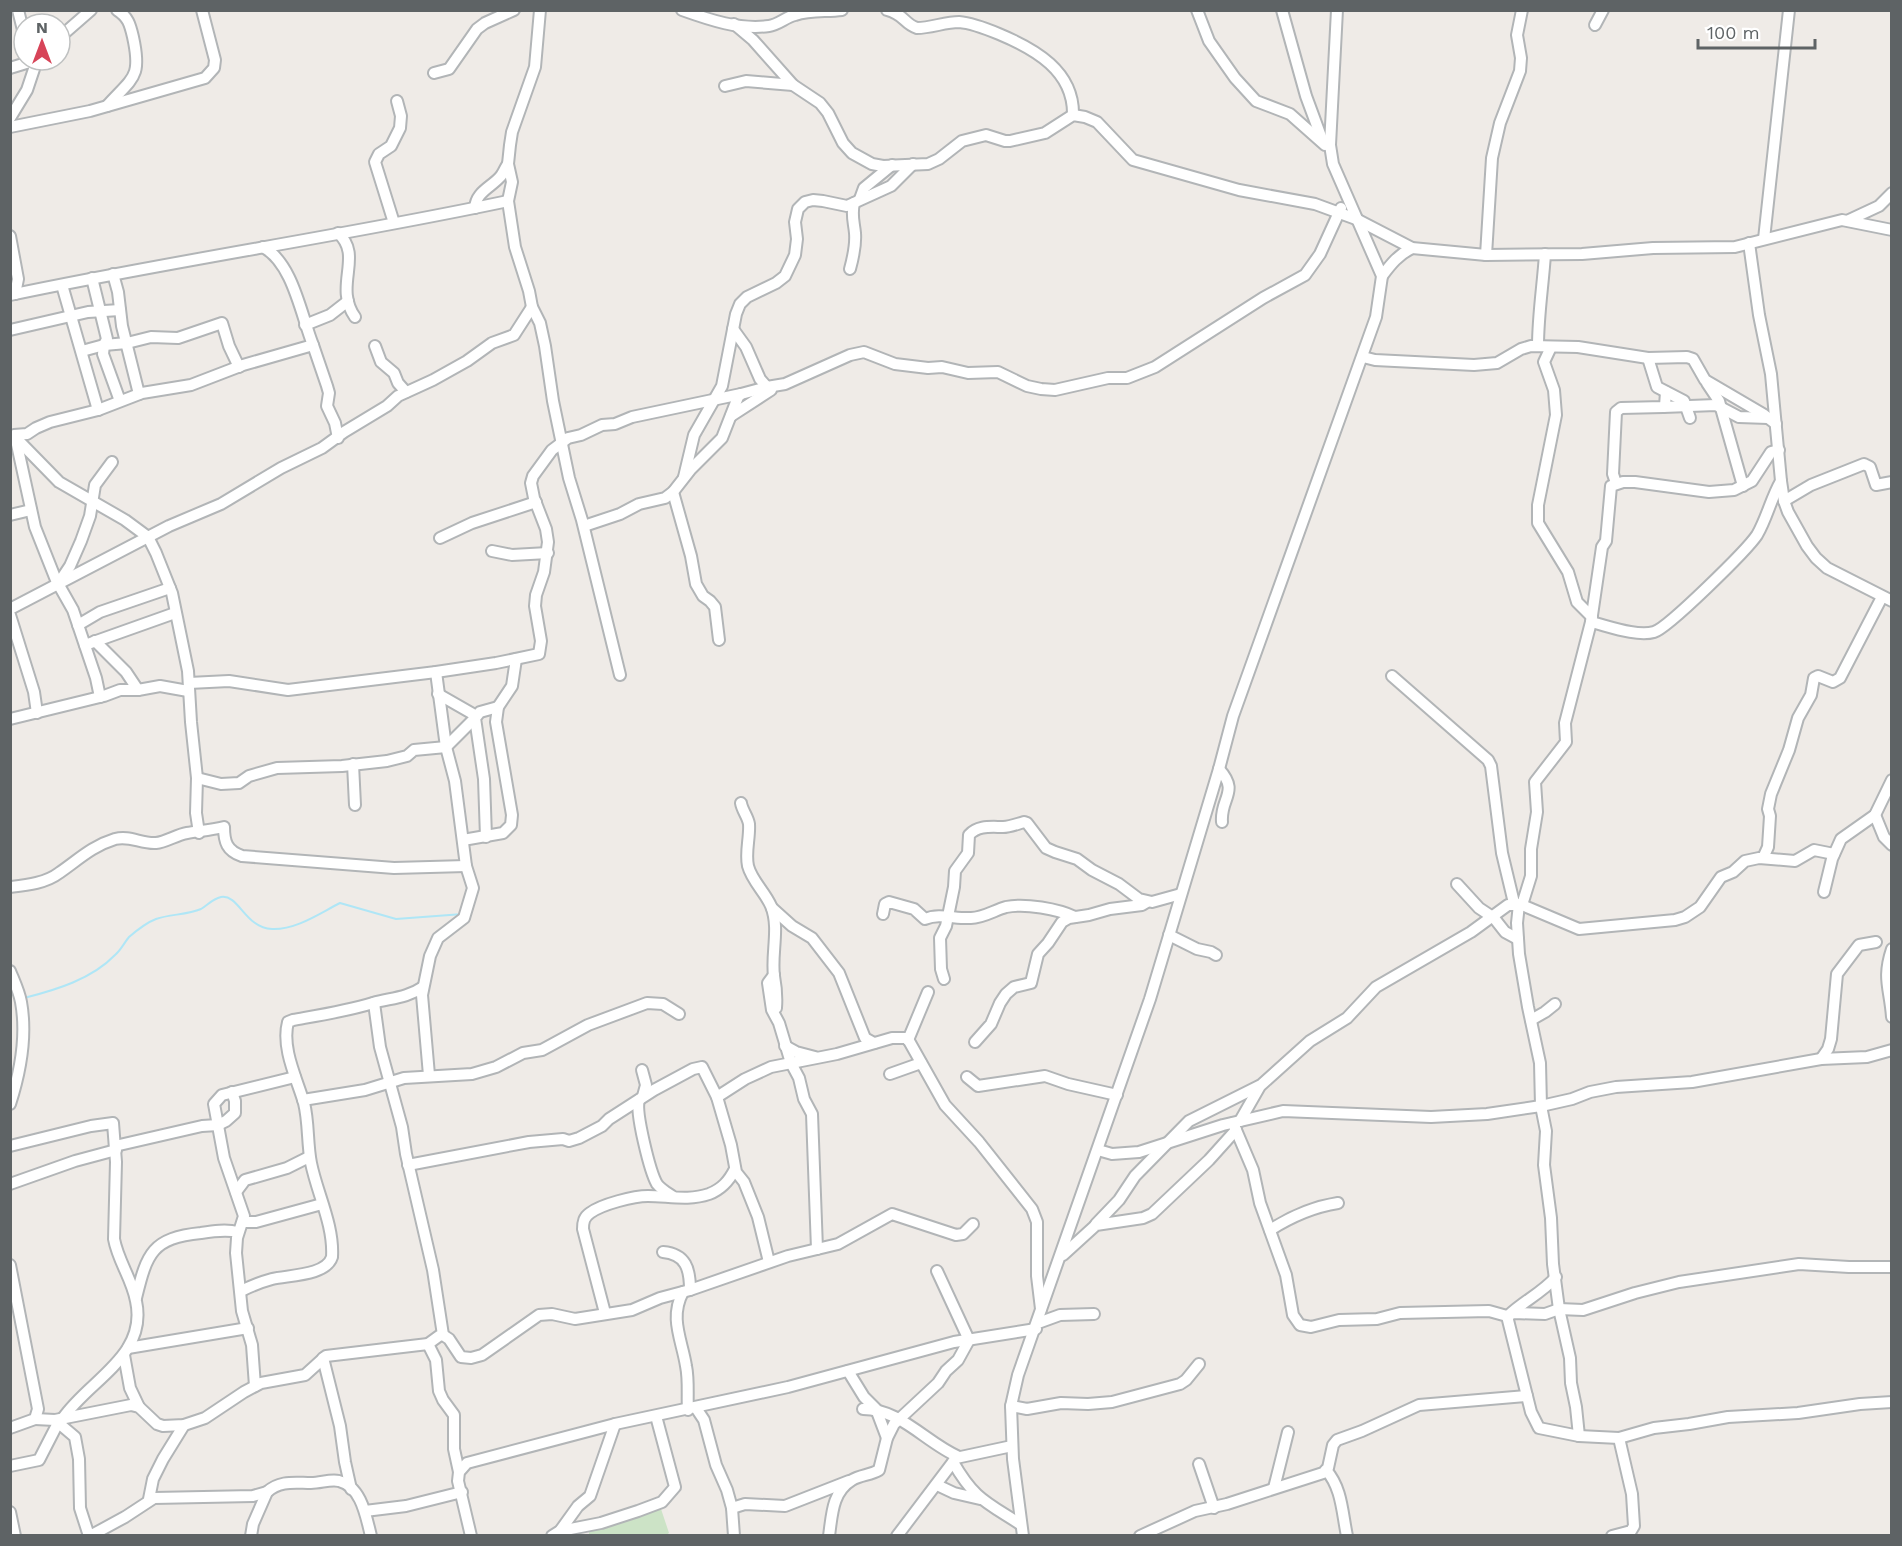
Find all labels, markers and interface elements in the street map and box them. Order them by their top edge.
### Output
north arrow [12,12,72,72]
scale bar [1698,12,1815,50]
text: N [36,18,48,37]
text: 100 m [1707,22,1760,43]

